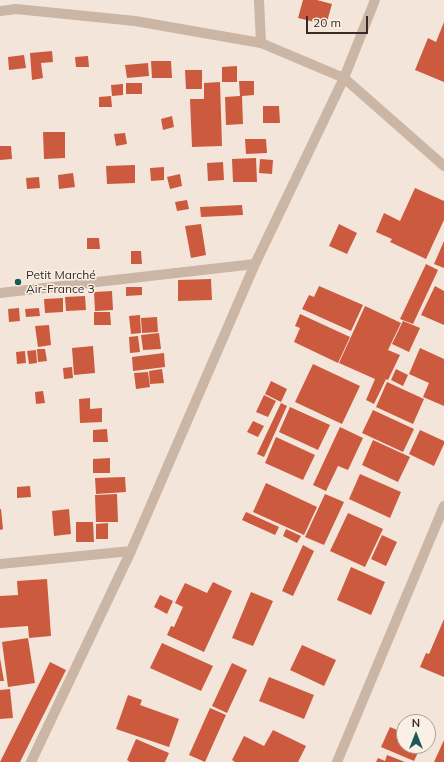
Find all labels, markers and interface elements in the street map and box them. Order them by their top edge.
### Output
scale bar [308,8,370,34]
text: 20 m [313,15,341,30]
place label: Petit Marché Air-France 3 [26,268,96,296]
marker: Petit Marché Air-France 3 [13,277,23,287]
north arrow [396,714,436,754]
text: N [412,716,420,730]

